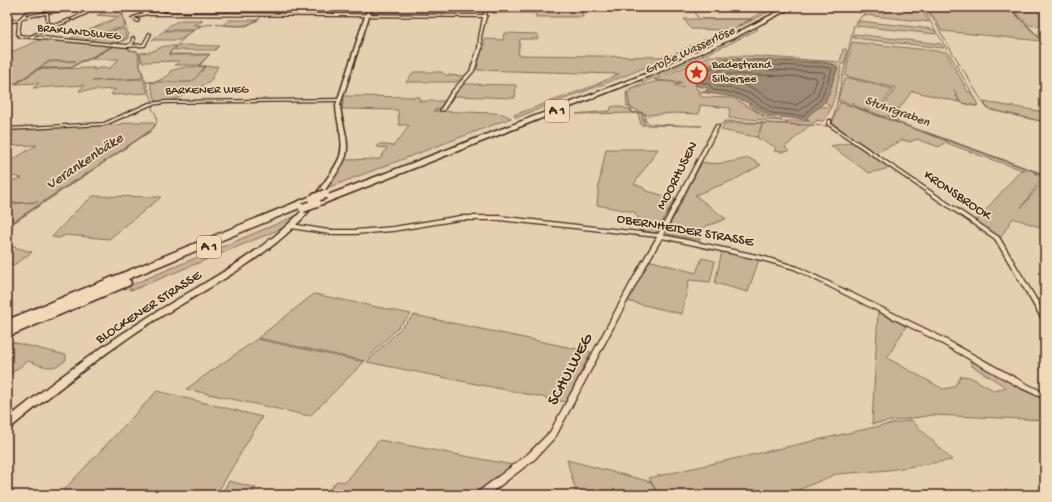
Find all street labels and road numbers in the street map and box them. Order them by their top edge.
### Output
street label: BRAKLANDSWEG [35,22,122,44]
street label: BARKENER WEG [164,83,249,99]
road number: A 1 [545,100,569,122]
street label: MOORHUSEN [654,139,702,213]
street label: KRONSBROOK [920,167,995,226]
street label: OBERNHEIDER STRASSE [615,211,756,252]
road number: A 1 [197,236,221,258]
street label: BLOCKENER STRASSE [92,267,206,349]
street label: SCHULWEG [544,329,599,409]

